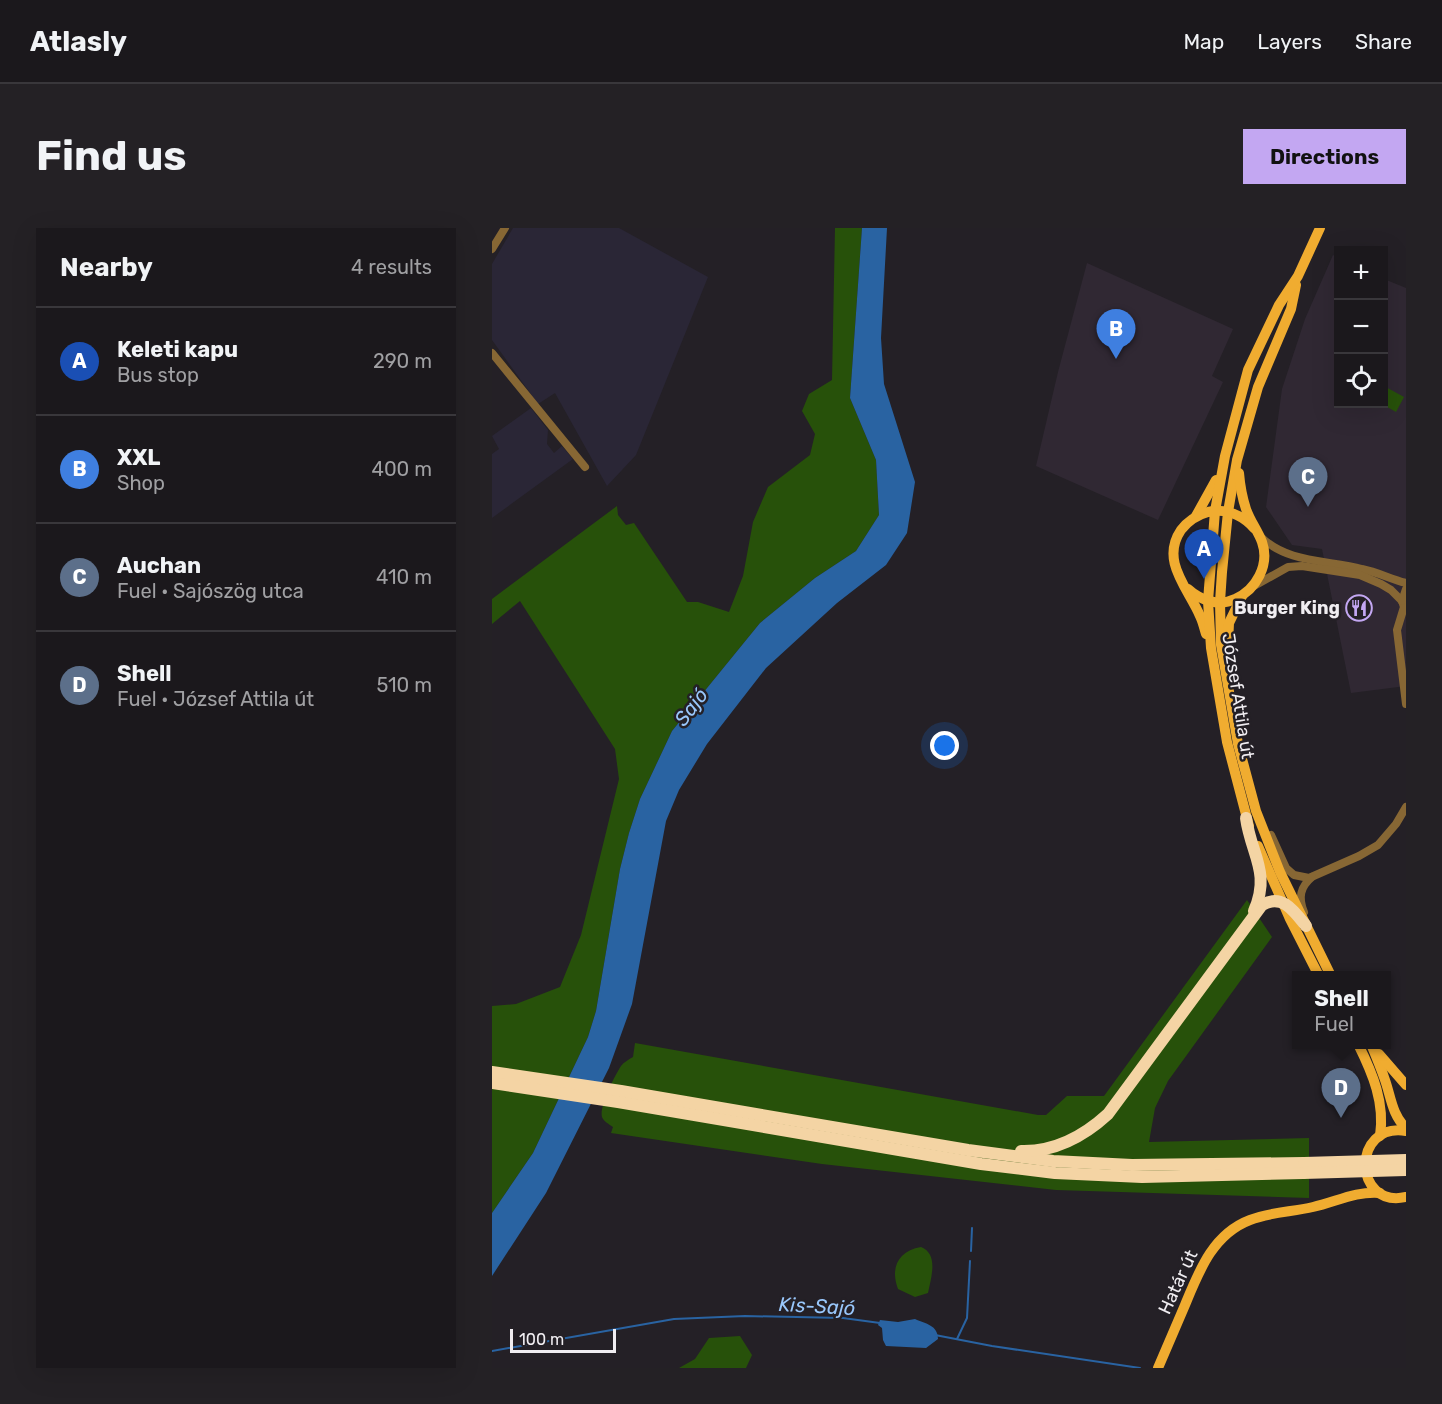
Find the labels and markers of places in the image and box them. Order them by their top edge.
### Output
pin: B [1096,310,1136,359]
pin: C [1288,458,1328,507]
pin: A [1184,530,1224,579]
restaurant icon: Burger King [1344,593,1374,623]
place label: Burger King [1234,597,1340,619]
pin: D [1322,1068,1360,1118]

